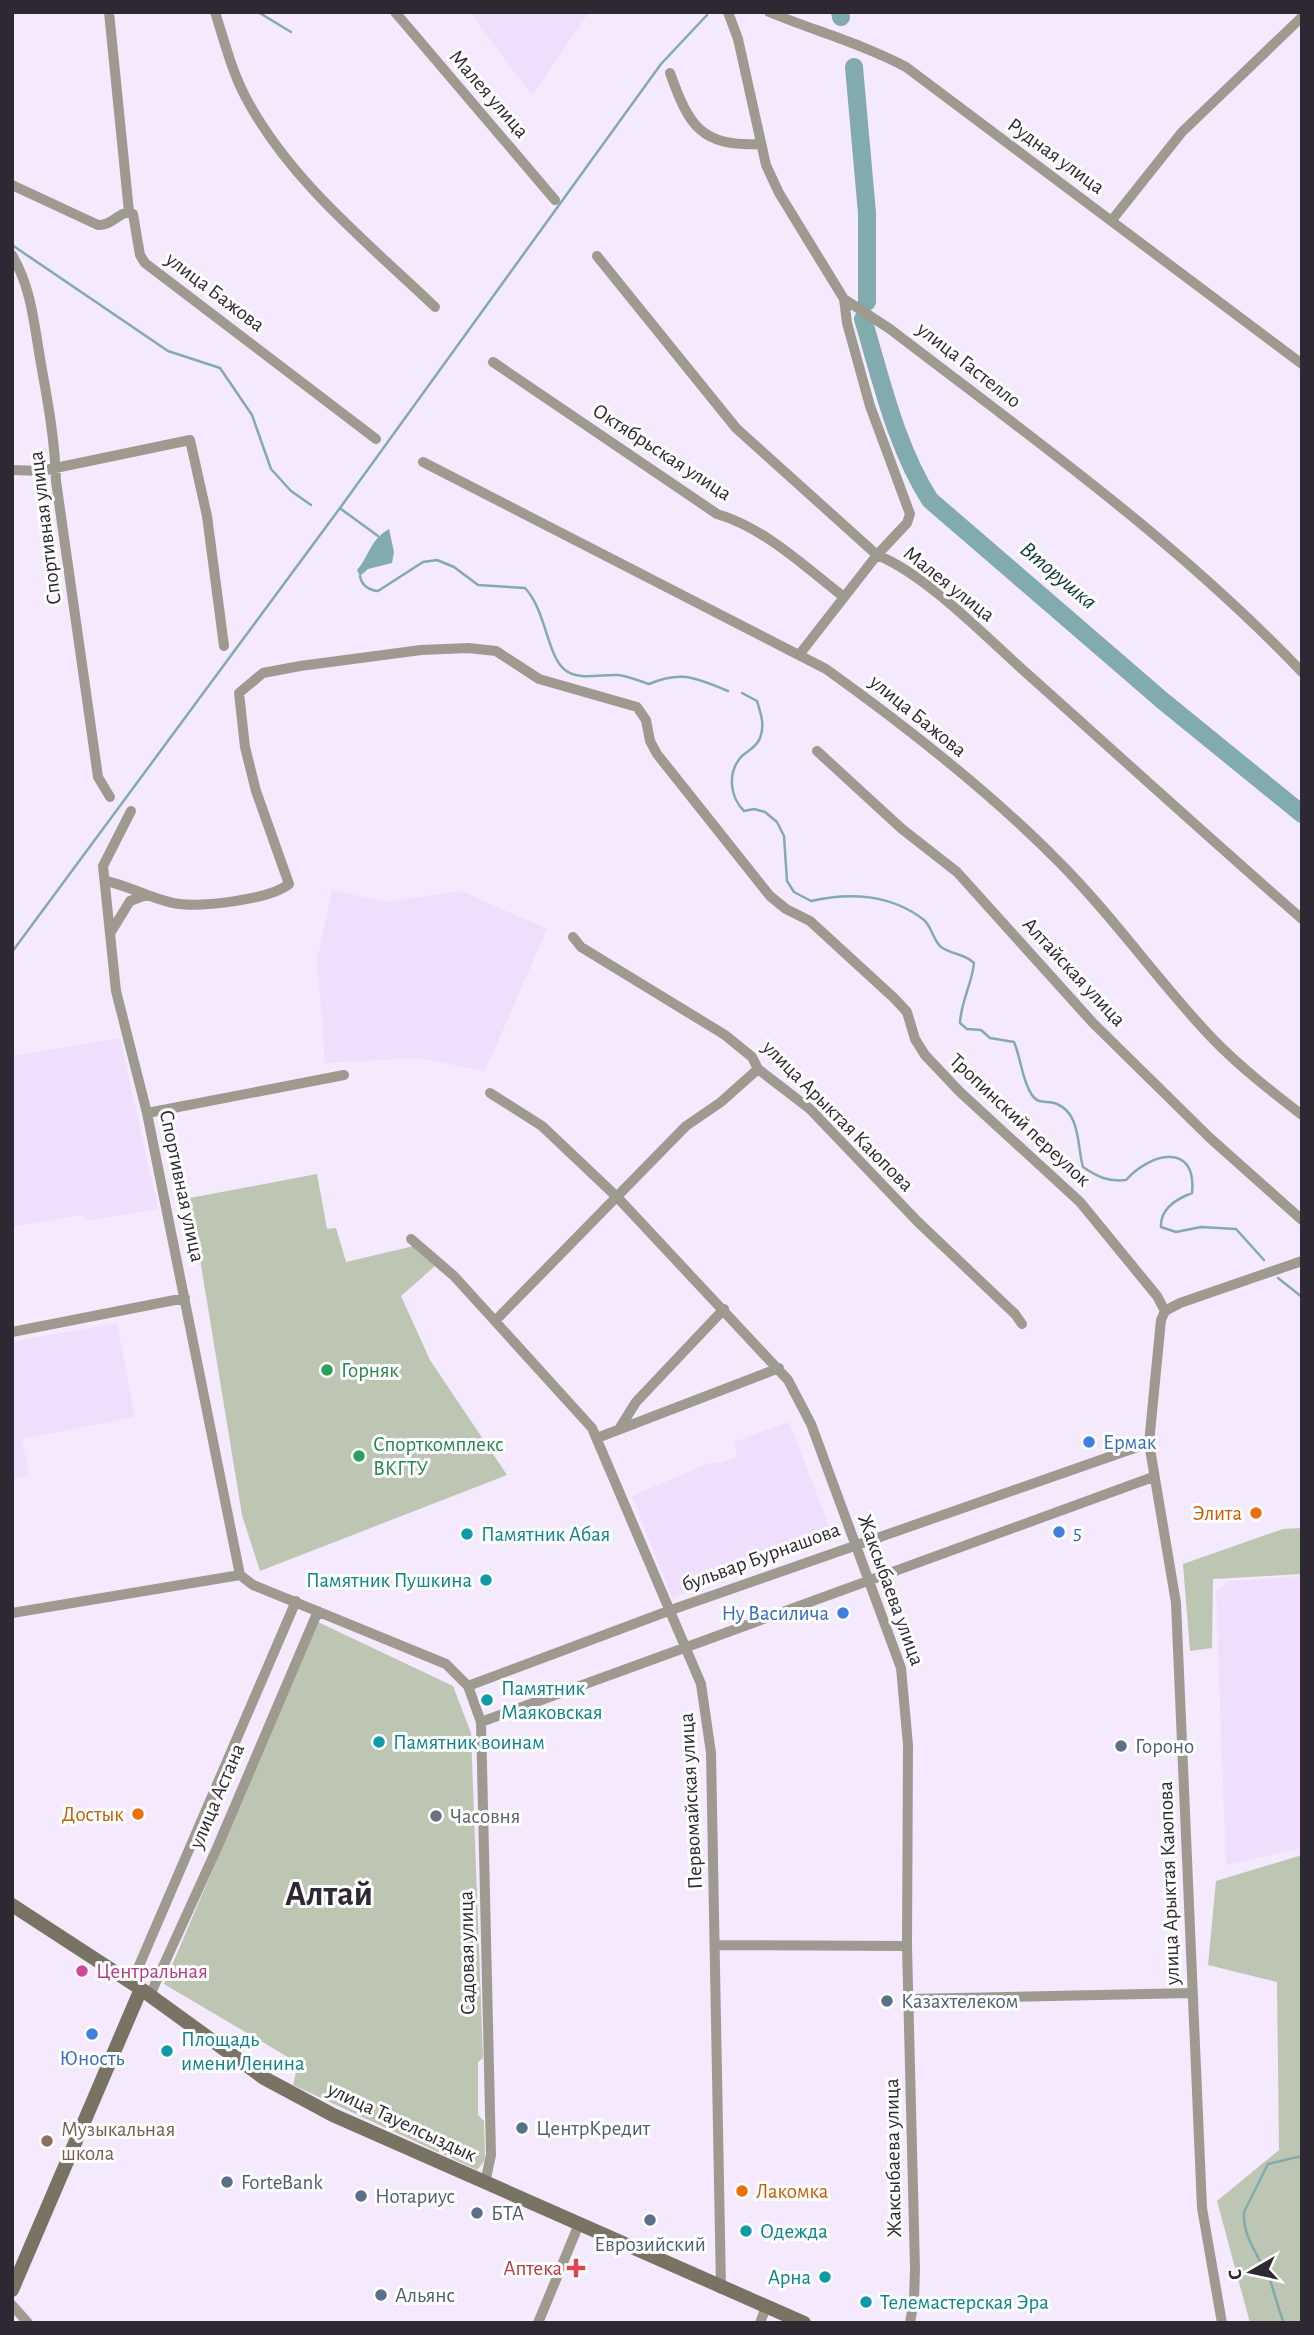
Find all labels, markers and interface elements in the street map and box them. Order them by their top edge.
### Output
street label: Малея улица [445,46,533,142]
street label: Рудная улица [1004,114,1109,198]
street label: улица Бажова [161,248,269,336]
street label: улица Гастелло [912,317,1025,412]
street label: Октябрьская улица [589,399,735,505]
street label: Спортивная улица [25,449,65,606]
water label: Вторушка [1015,538,1101,614]
street label: Малея улица [900,542,999,626]
street label: улица Бажова [865,670,971,761]
street label: Алтайская улица [1018,914,1130,1031]
street label: улица Арыктая Каюпова [758,1036,918,1196]
street label: Тропинский переулок [945,1049,1095,1191]
street label: Спортивная улица [156,1108,208,1264]
place label: Горняк [341,1360,399,1381]
marker: Горняк [319,1362,335,1378]
place label: Ермак [1103,1432,1157,1453]
place label: Спорткомплекс ВКГТУ [373,1434,504,1479]
marker: Ермак [1081,1434,1097,1450]
marker: Спорткомплекс ВКГТУ [351,1448,367,1464]
place label: Элита [1193,1503,1242,1524]
marker: Элита [1248,1505,1264,1521]
street label: Жаксыбаева улица [854,1512,928,1669]
street label: бульвар Бурнашова [679,1518,843,1595]
place label: 5 [1073,1522,1082,1543]
place label: Памятник Абая [481,1524,610,1545]
marker: 5 [1051,1524,1067,1540]
marker: Памятник Абая [459,1526,475,1542]
place label: Памятник Пушкина [306,1570,472,1591]
marker: Памятник Пушкина [478,1572,494,1588]
place label: Ну Василича [721,1603,829,1624]
marker: Ну Василича [835,1605,851,1621]
place label: Памятник Маяковская [501,1678,603,1723]
marker: Памятник Маяковская [479,1692,495,1708]
street label: Первомайская улица [676,1712,706,1890]
place label: Памятник воинам [393,1732,545,1753]
marker: Памятник воинам [371,1734,387,1750]
place label: Гороно [1135,1736,1194,1757]
marker: Гороно [1113,1738,1129,1754]
street label: улица Астана [185,1740,249,1852]
street label: улица Арыктая Каюпова [1155,1780,1183,1986]
place label: Достык [62,1804,124,1825]
marker: Достык [130,1806,146,1822]
place label: Часовня [450,1806,520,1827]
marker: Часовня [428,1808,444,1824]
district label: Алтай [285,1877,373,1912]
street label: Садовая улица [455,1890,479,2015]
place label: Центральная [96,1961,208,1982]
marker: Центральная [74,1963,90,1979]
place label: Казахтелеком [901,1991,1019,2012]
marker: Казахтелеком [879,1993,895,2009]
marker: Юность [84,2026,100,2042]
place label: Площадь имени Ленина [181,2029,305,2074]
marker: Площадь имени Ленина [159,2043,175,2059]
place label: Юность [60,2048,124,2069]
street label: улица Тауелсыздык [323,2078,480,2166]
street label: Жаксыбаева улица [881,2078,905,2238]
place label: ЦентрКредит [536,2118,651,2139]
place label: Музыкальная школа [61,2119,175,2164]
marker: ЦентрКредит [514,2120,530,2136]
marker: Музыкальная школа [39,2133,55,2149]
place label: ForteBank [241,2172,323,2193]
marker: ForteBank [219,2174,235,2190]
place label: Лакомка [756,2181,829,2202]
marker: Лакомка [734,2183,750,2199]
place label: Нотариус [375,2186,455,2207]
marker: Нотариус [353,2188,369,2204]
place label: БТА [491,2203,524,2224]
marker: БТА [469,2205,485,2221]
marker: Еврозийский [642,2212,658,2228]
place label: Одежда [760,2221,828,2242]
marker: Одежда [738,2223,754,2239]
place label: Еврозийский [594,2234,706,2255]
north arrow [1216,2237,1286,2307]
place label: Аптека [503,2258,562,2279]
marker: Аптека [568,2260,584,2276]
place label: Арна [768,2267,811,2288]
text: С [1225,2268,1246,2281]
marker: Арна [817,2269,833,2285]
place label: Альянс [395,2285,455,2306]
marker: Альянс [373,2287,389,2303]
place label: Телемастерская Эра [880,2292,1049,2313]
marker: Телемастерская Эра [858,2294,874,2310]

